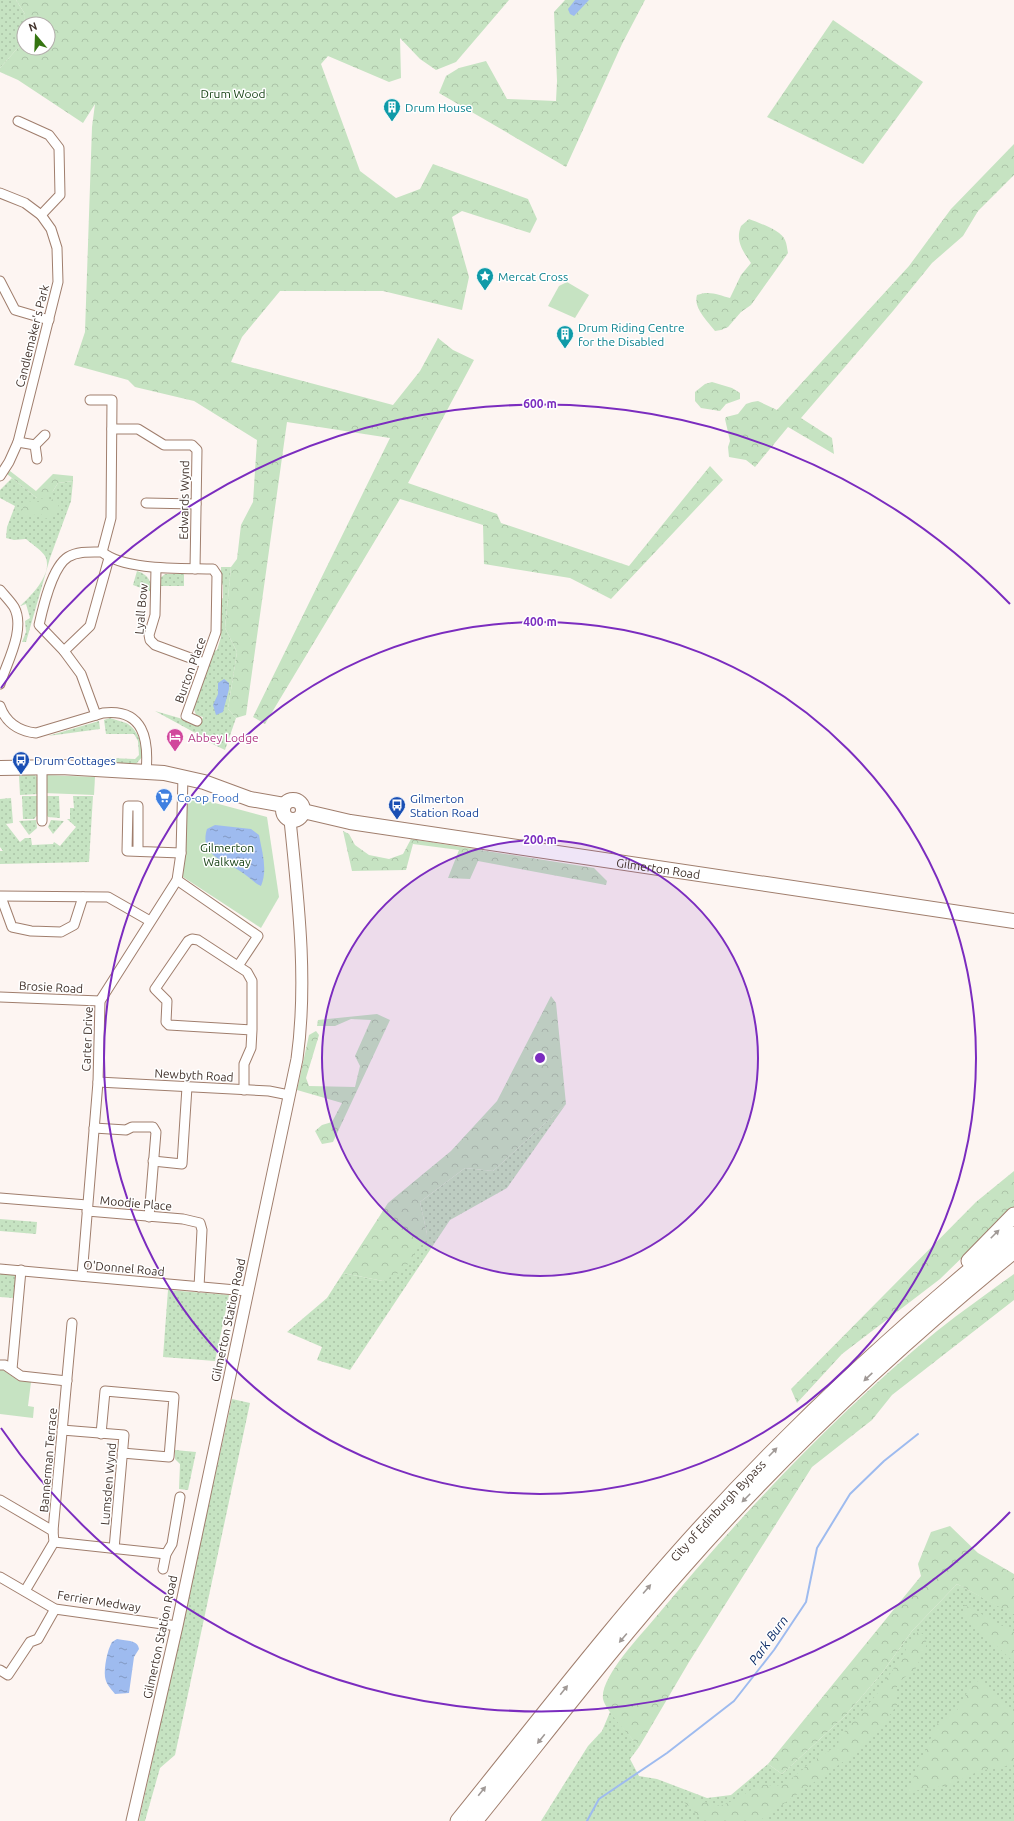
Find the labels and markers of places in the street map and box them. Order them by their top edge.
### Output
building icon: Drum House [382,97,402,122]
place label: Drum House [405,101,472,114]
place icon: Mercat Cross [475,266,495,291]
place label: Mercat Cross [498,270,568,283]
place label: Drum Riding Centre for the Disabled [578,321,685,348]
building icon: Drum Riding Centre for the Disabled [555,324,575,349]
hotel icon: Abbey Lodge [165,727,185,752]
place label: Abbey Lodge [188,731,259,744]
bus stop icon: Drum Cottages [11,750,31,775]
place label: Drum Cottages [34,754,116,767]
supermarket icon: Co-op Food [154,787,174,812]
place label: Co-op Food [177,791,239,804]
place label: Gilmerton Station Road [410,792,479,819]
bus stop icon: Gilmerton Station Road [387,795,407,820]
centre of rings [533,1051,547,1065]

